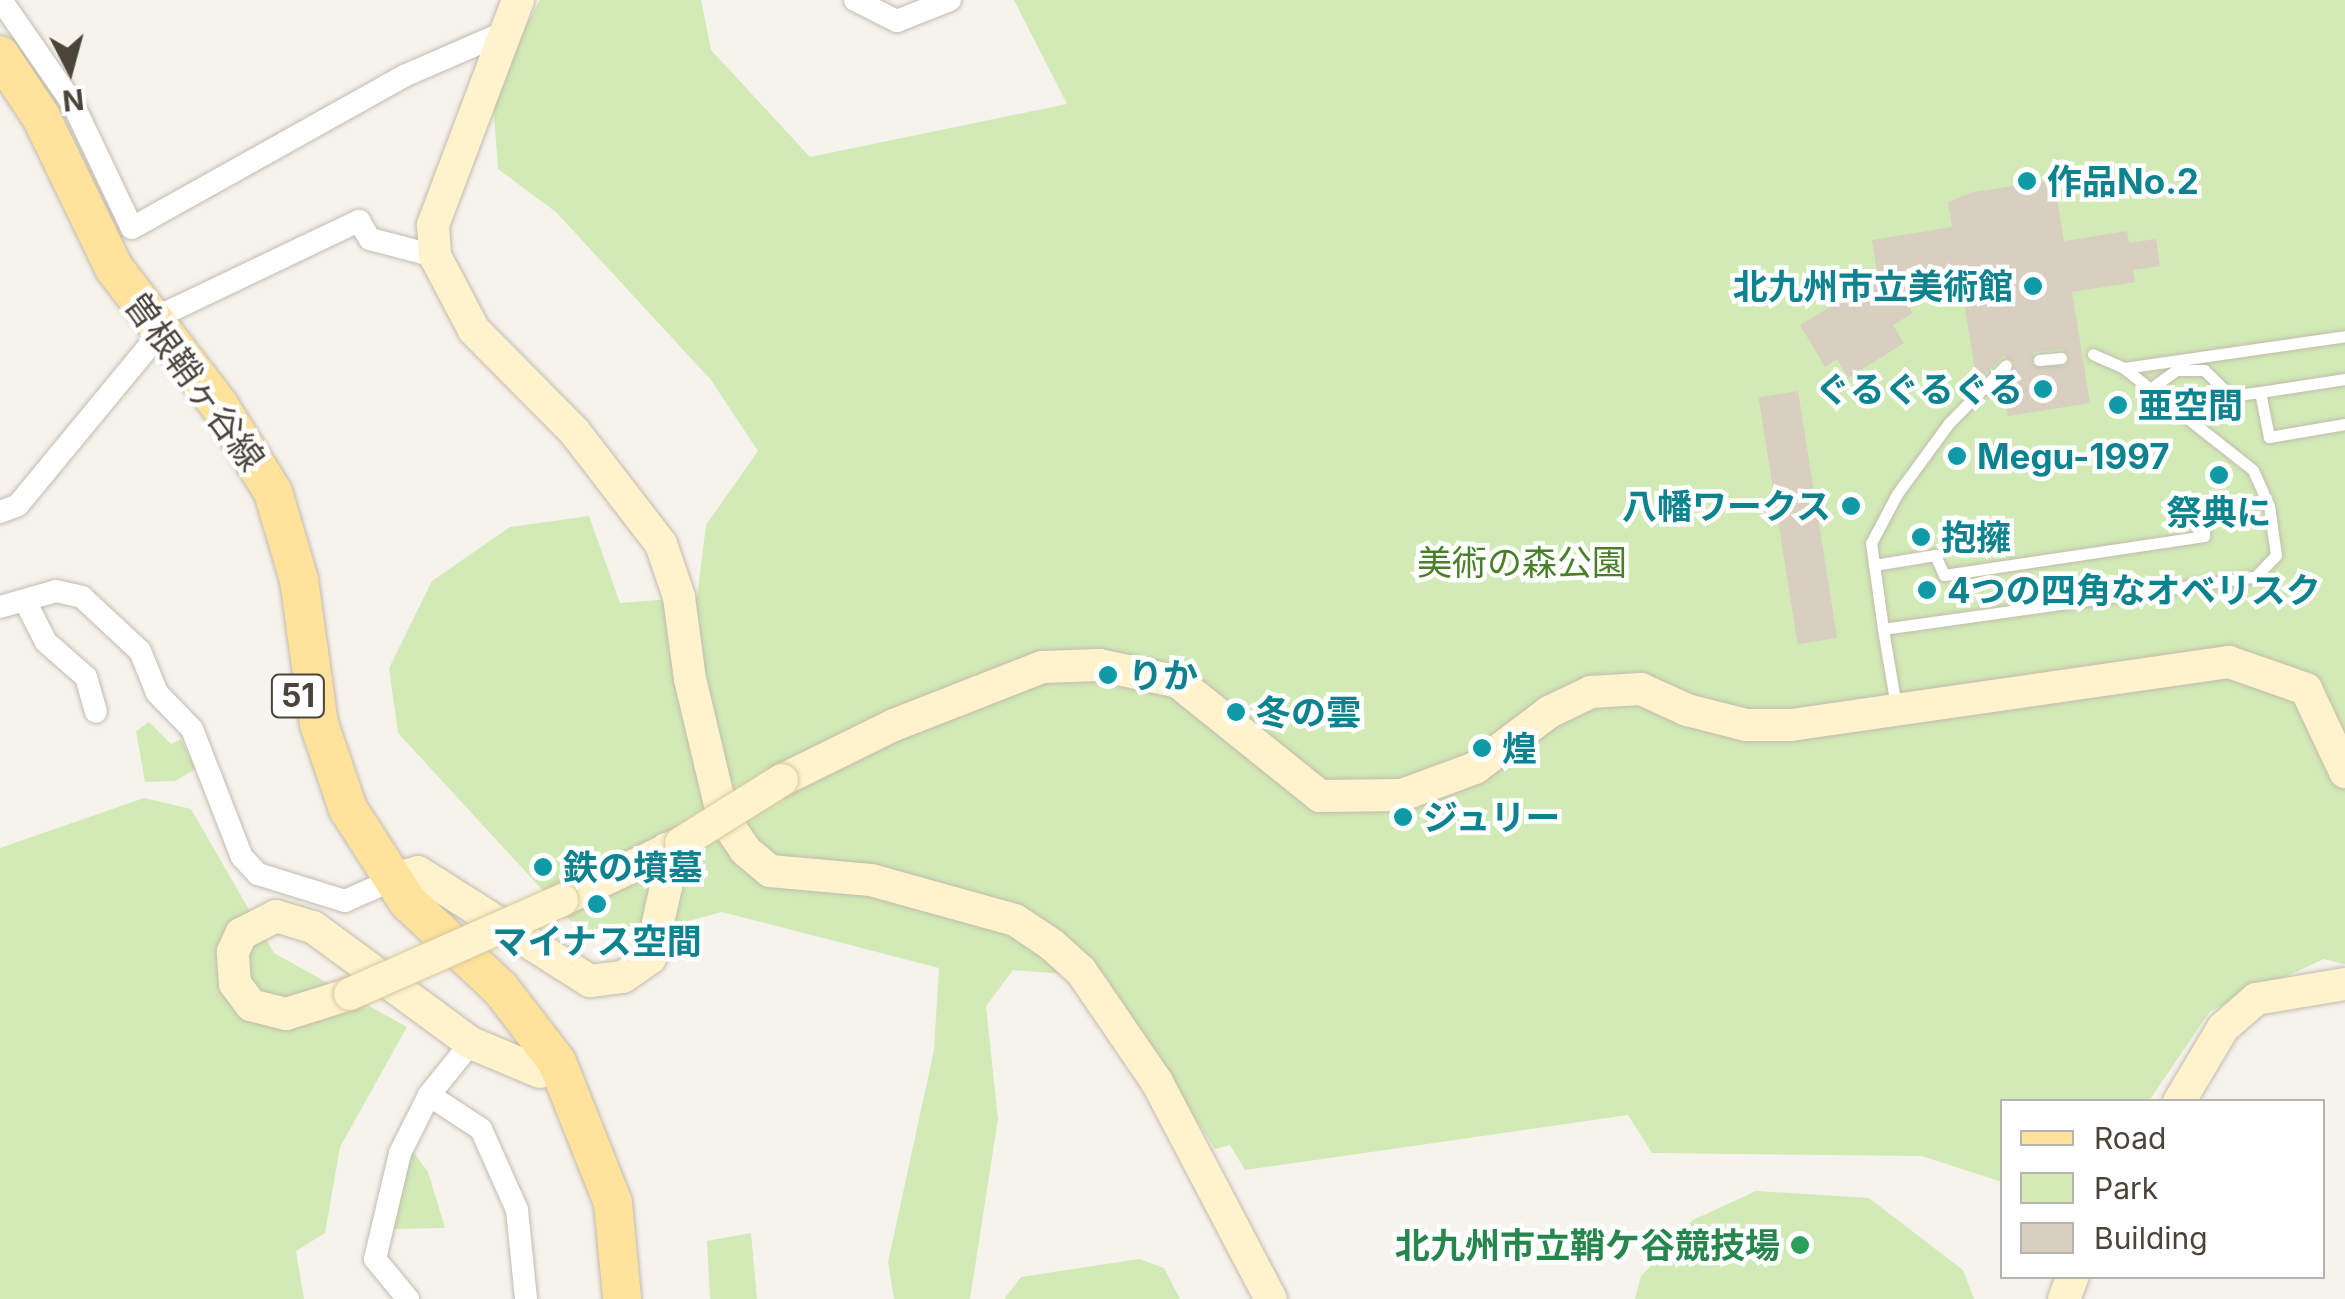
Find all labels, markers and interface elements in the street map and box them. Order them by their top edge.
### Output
north arrow [20,20,120,120]
text: N [61,82,86,118]
place label: 作品No.2 [2047,160,2199,202]
marker: 作品No.2 [2016,170,2038,192]
place label: 北九州市立美術館 [1733,265,2013,307]
marker: 北九州市立美術館 [2022,275,2044,297]
street label: 曽根鞘ヶ谷線 [116,284,274,478]
place label: ぐるぐるぐる [1813,368,2023,410]
marker: ぐるぐるぐる [2032,378,2054,400]
place label: 亜空間 [2138,384,2243,426]
marker: 亜空間 [2107,394,2129,416]
place label: Megu-1997 [1977,435,2170,477]
marker: Megu-1997 [1946,445,1968,467]
marker: 祭典に [2208,464,2230,486]
place label: 八幡ワークス [1621,485,1831,527]
place label: 祭典に [2167,491,2271,533]
marker: 八幡ワークス [1840,495,1862,517]
place label: 抱擁 [1941,516,2011,558]
marker: 抱擁 [1910,526,1932,548]
park label: 美術の森公園 [1417,541,1627,583]
place label: 4つの四角なオベリスク [1947,569,2321,611]
marker: 4つの四角なオベリスク [1916,579,1938,601]
place label: りか [1128,654,1198,696]
marker: りか [1097,664,1119,686]
road number: 51 [270,669,326,723]
place label: 冬の雲 [1256,691,1361,733]
marker: 冬の雲 [1225,701,1247,723]
place label: 煌 [1502,727,1537,769]
marker: 煌 [1471,737,1493,759]
place label: ジュリー [1423,796,1563,838]
marker: ジュリー [1392,806,1414,828]
place label: 鉄の墳墓 [563,846,703,888]
marker: 鉄の墳墓 [532,856,554,878]
marker: マイナス空間 [586,893,608,915]
place label: マイナス空間 [492,920,702,962]
legend [2000,1099,2325,1279]
text: Road [2094,1120,2166,1156]
text: Park [2094,1170,2158,1206]
text: Building [2094,1220,2208,1256]
place label: 北九州市立鞘ケ谷競技場 [1395,1224,1780,1266]
marker: 北九州市立鞘ケ谷競技場 [1789,1234,1811,1256]

